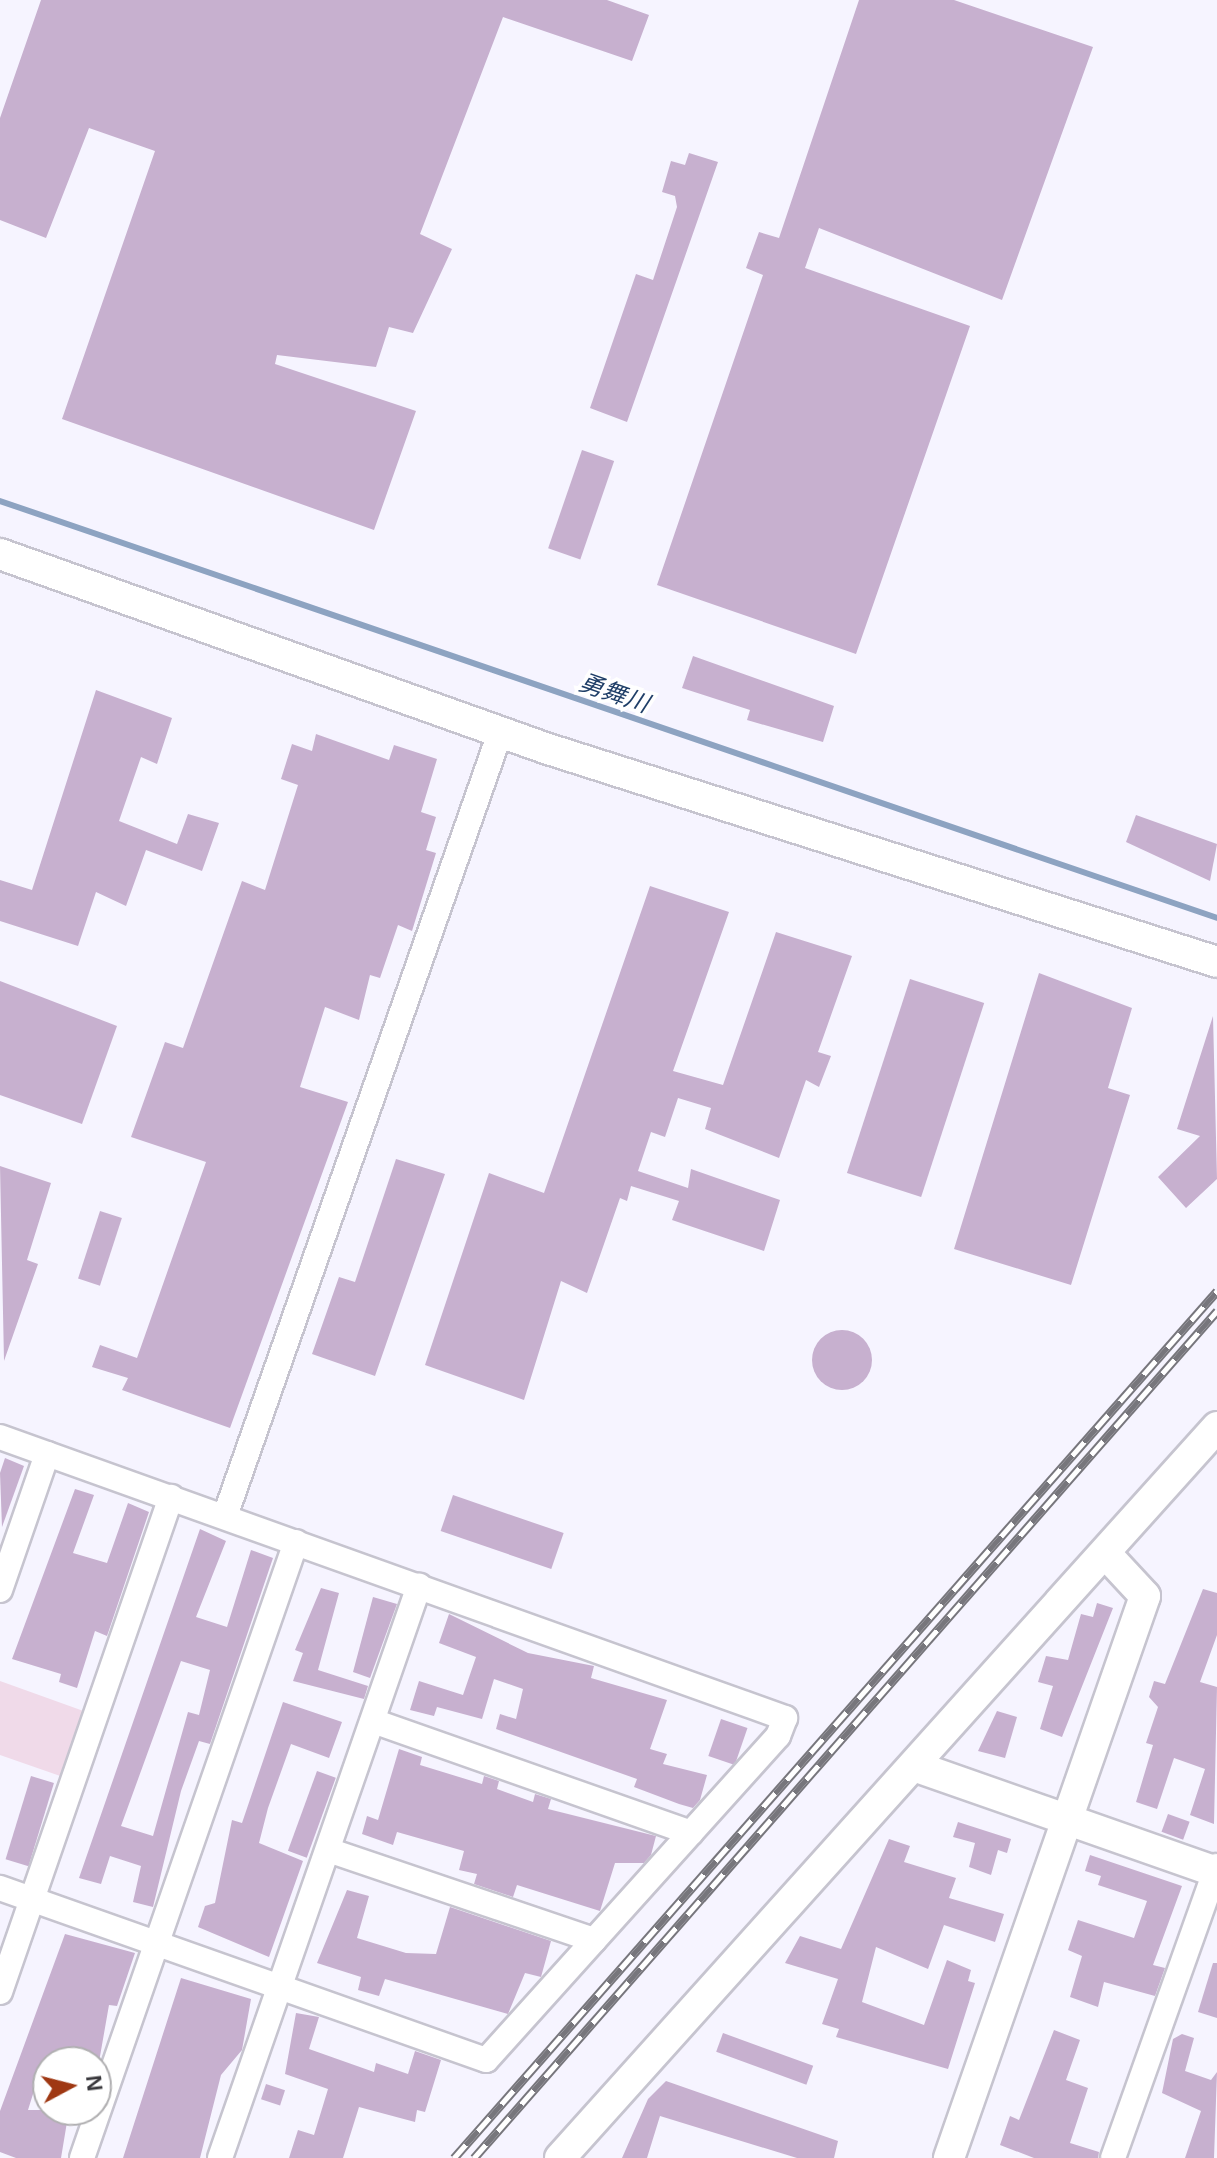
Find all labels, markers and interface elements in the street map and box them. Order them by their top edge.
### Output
water label: 勇舞川 [575,668,653,718]
north arrow [32,2046,112,2126]
text: N [81,2074,108,2093]

